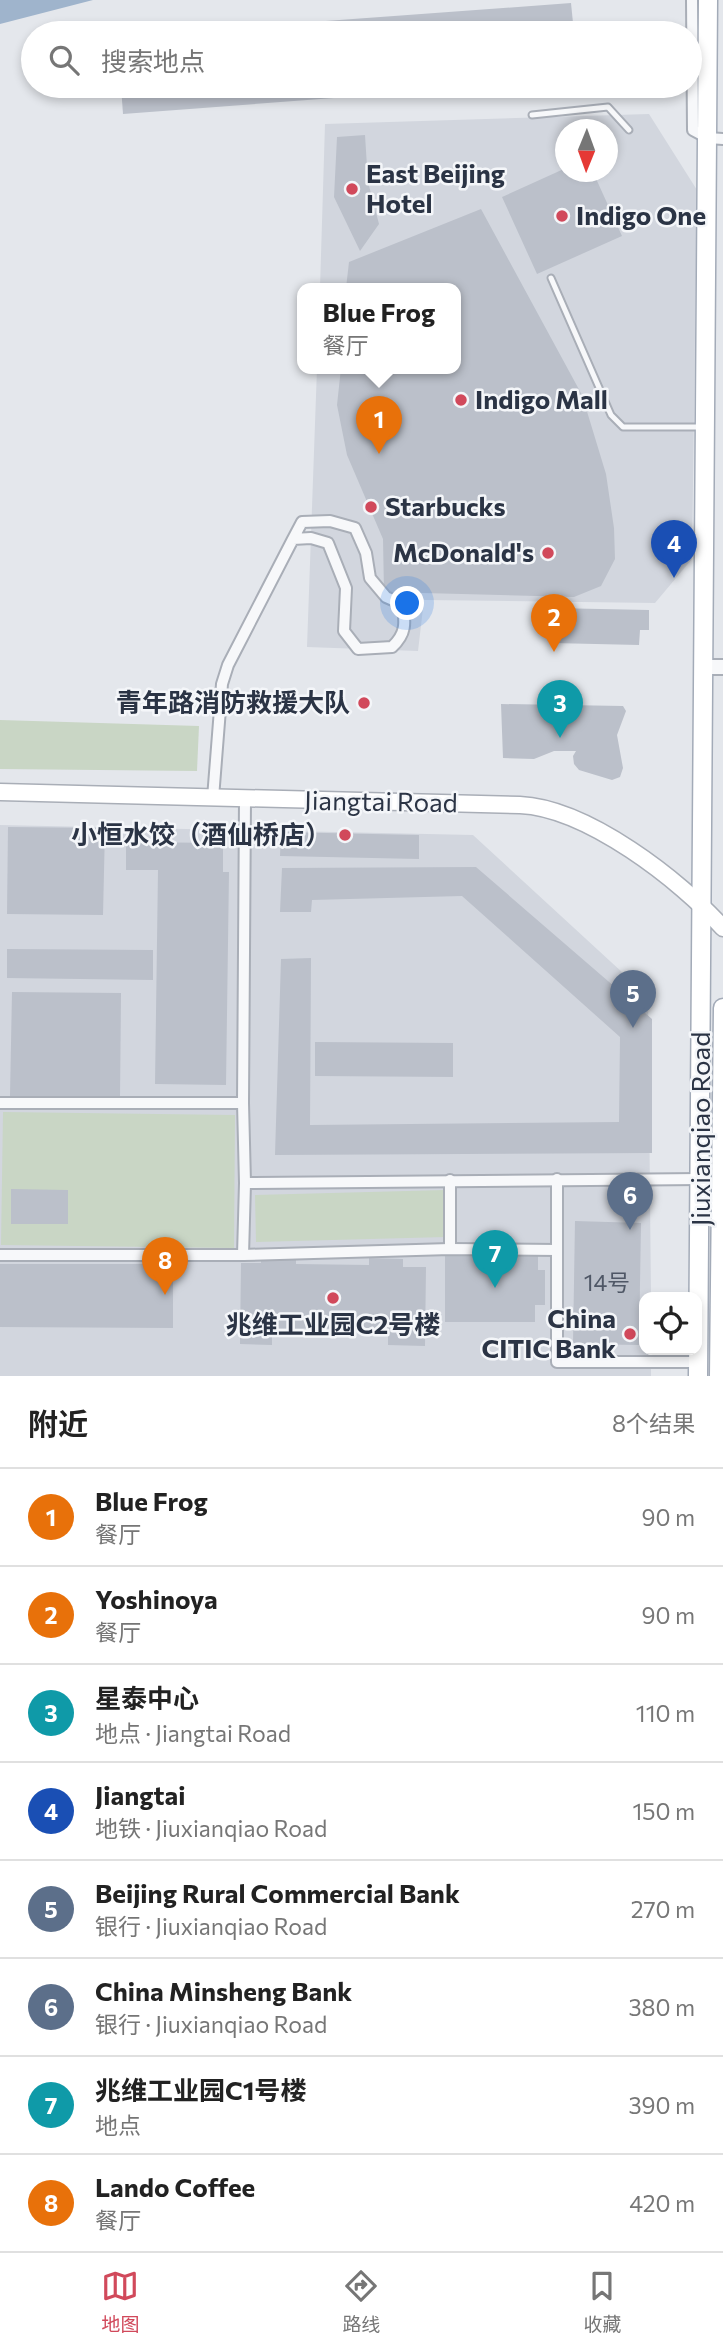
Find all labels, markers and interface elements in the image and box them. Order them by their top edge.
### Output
search box [21,21,702,98]
icon: search [45,41,83,79]
text: 搜索地点 [101,45,205,76]
north arrow [555,119,618,182]
place label: East Beijing Hotel [366,157,505,218]
marker: East Beijing Hotel [344,181,360,197]
place label: Indigo One [576,199,706,230]
marker: Indigo One [554,208,570,224]
popup [297,283,461,374]
text: Blue Frog [323,296,435,327]
text: 餐厅 [323,331,369,359]
place label: Indigo Mall [475,383,608,414]
marker: Indigo Mall [453,392,469,408]
pin: 1 [356,396,402,454]
place label: Starbucks [385,490,506,521]
marker: Starbucks [363,499,379,515]
pin: 4 [651,520,697,578]
place label: McDonald's [393,536,534,567]
marker: McDonald's [540,545,556,561]
your location [390,586,424,620]
pin: 2 [531,594,577,652]
pin: 3 [537,680,583,738]
place label: 青年路消防救援大队 [116,686,350,717]
marker: 青年路消防救援大队 [356,695,372,711]
street label: Jiangtai Road [304,784,458,817]
place label: 小恒水饺（酒仙桥店） [71,818,331,849]
marker: 小恒水饺（酒仙桥店） [337,827,353,843]
pin: 5 [610,970,656,1028]
street label: Jiuxianqiao Road [684,1032,715,1226]
pin: 6 [607,1172,653,1230]
pin: 7 [472,1230,518,1288]
pin: 8 [142,1237,188,1295]
house number: 14号 [584,1268,630,1296]
marker: 兆维工业园C2号楼 [325,1290,341,1306]
map controls [639,1292,702,1355]
button: locate [639,1292,702,1355]
place label: China CITIC Bank [481,1302,616,1363]
place label: 兆维工业园C2号楼 [226,1308,440,1339]
marker: China CITIC Bank [622,1326,638,1342]
text: 附近 [28,1404,88,1441]
text: 8个结果 [612,1409,695,1437]
text: Blue Frog [95,1485,208,1516]
text: 1 [46,1503,56,1531]
text: 90 m [642,1503,695,1531]
text: 餐厅 [95,1520,141,1548]
text: Yoshinoya [95,1583,218,1614]
text: 2 [44,1601,58,1629]
text: 90 m [642,1601,695,1629]
text: 餐厅 [95,1618,141,1646]
text: 星泰中心 [95,1682,199,1713]
text: 3 [44,1699,58,1727]
text: 110 m [636,1699,695,1727]
text: 地点 · Jiangtai Road [95,1719,291,1747]
text: Jiangtai [95,1779,186,1810]
text: 4 [44,1797,58,1825]
text: 150 m [632,1797,695,1825]
text: 地铁 · Jiuxianqiao Road [95,1814,327,1842]
text: Beijing Rural Commercial Bank [95,1877,460,1908]
text: 5 [44,1895,58,1923]
text: 270 m [631,1895,695,1923]
text: 银行 · Jiuxianqiao Road [95,1912,327,1940]
text: China Minsheng Bank [95,1975,352,2006]
text: 6 [44,1993,58,2021]
text: 380 m [628,1993,695,2021]
text: 银行 · Jiuxianqiao Road [95,2010,327,2038]
text: 兆维工业园C1号楼 [95,2074,307,2105]
text: 7 [45,2091,57,2119]
text: 390 m [628,2091,695,2119]
text: 地点 [95,2111,141,2139]
text: Lando Coffee [95,2171,255,2202]
text: 8 [44,2189,58,2217]
text: 420 m [629,2189,695,2217]
text: 餐厅 [95,2206,141,2234]
tab: 地图 [101,2267,140,2336]
tab: 路线 [342,2267,381,2336]
tab: 收藏 [583,2267,622,2336]

